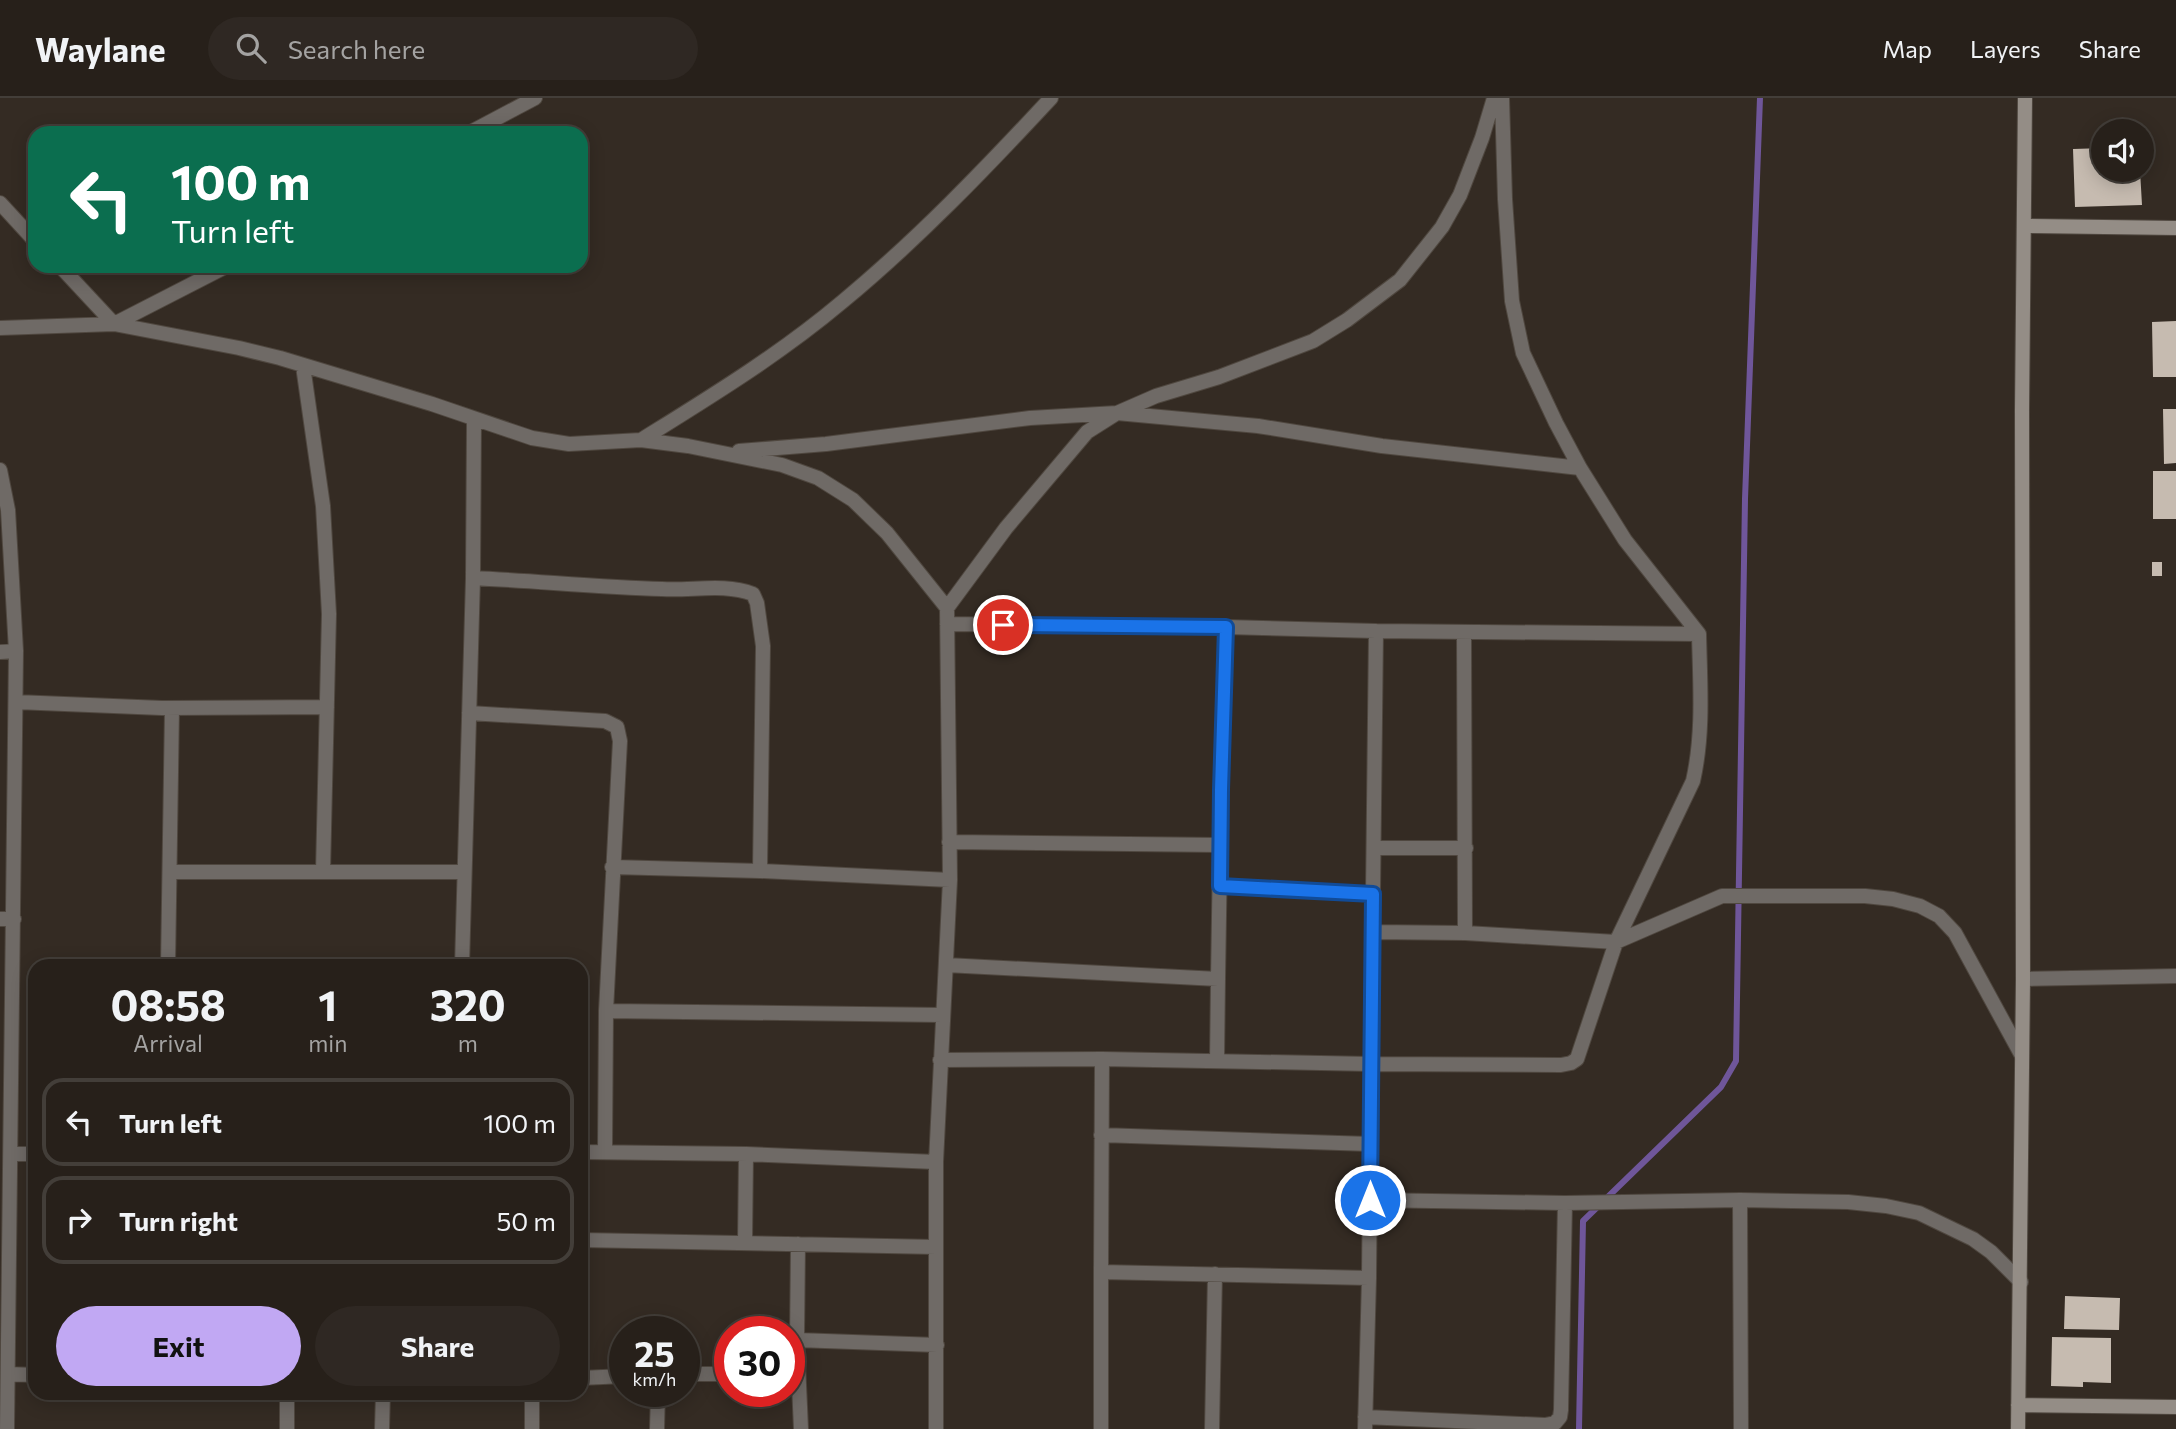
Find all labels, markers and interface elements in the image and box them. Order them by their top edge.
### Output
search box [208,17,698,80]
text: Waylane [35,28,166,69]
icon: search [232,29,270,67]
text: Search here [288,33,425,64]
text: Map [1883,34,1932,63]
text: Layers [1970,34,2041,63]
text: Share [2079,34,2141,63]
map controls [2091,119,2154,182]
button: sound [2091,119,2154,182]
text: 100 m [171,150,310,210]
icon: left [56,154,147,245]
text: Turn left [171,210,295,250]
pin [973,595,1033,655]
icon: arrive [984,606,1022,644]
text: 08:58 [110,978,226,1030]
text: 1 [318,978,337,1030]
text: 320 [430,978,506,1030]
text: Arrival [133,1029,203,1057]
text: min [308,1029,347,1057]
text: m [458,1029,478,1057]
icon: left [60,1103,98,1141]
text: Turn left [119,1107,222,1138]
text: 100 m [483,1107,556,1138]
position arrow [1333,1163,1407,1237]
icon: right [60,1201,98,1239]
text: Turn right [119,1205,238,1236]
text: 50 m [496,1205,556,1236]
button: Exit [56,1306,301,1386]
button: Share [315,1306,560,1386]
speed limit sign: 30 [714,1316,805,1407]
text: 25 [634,1331,675,1374]
text: km/h [633,1368,676,1390]

